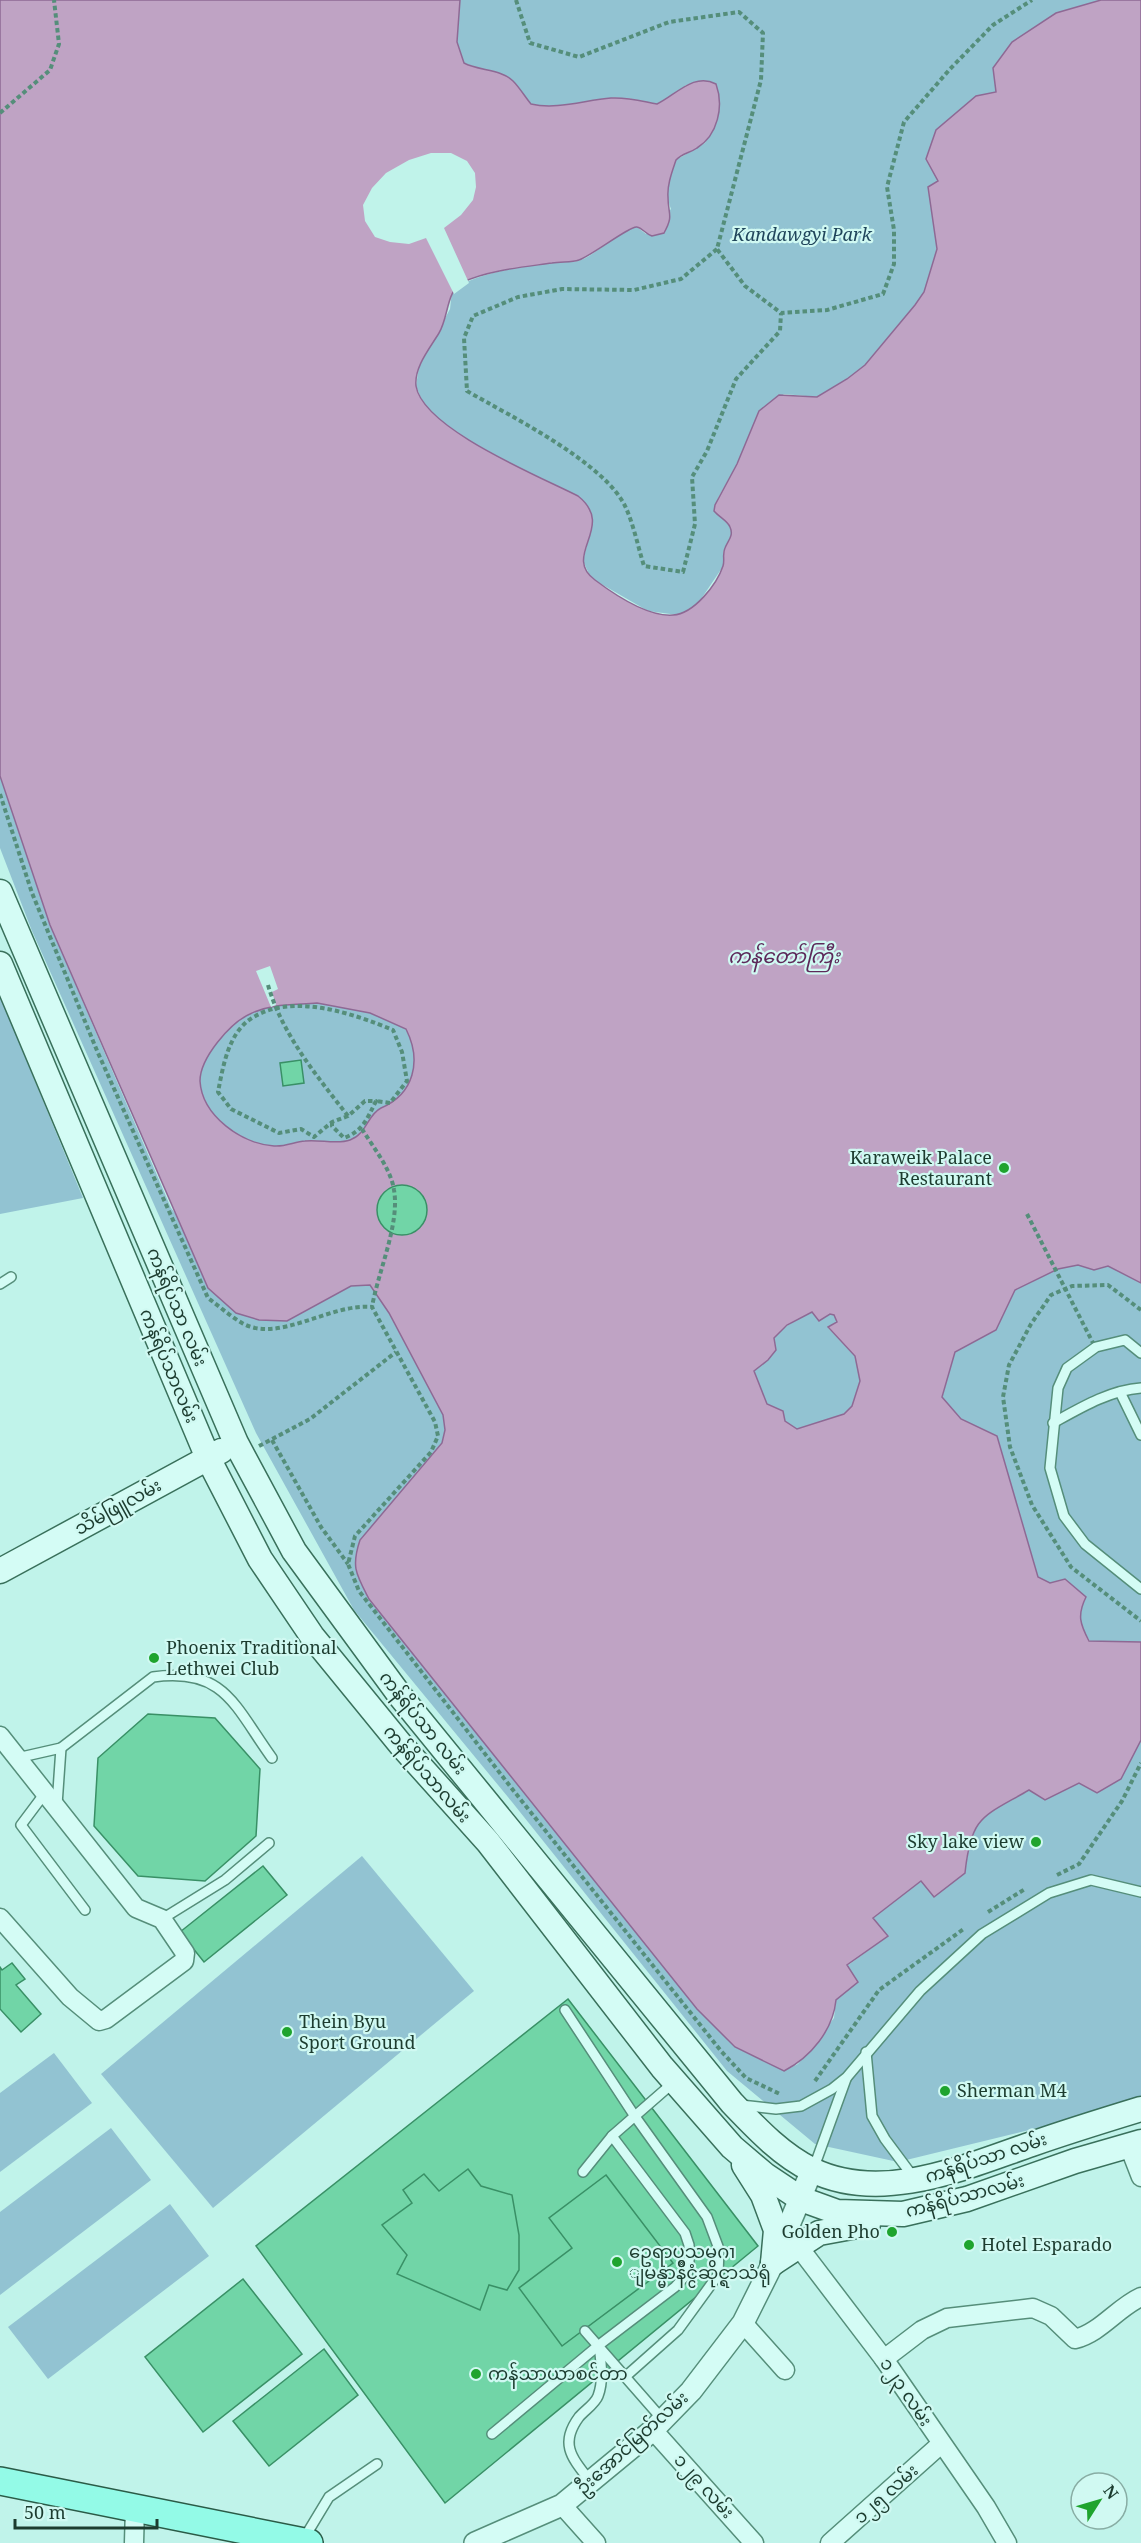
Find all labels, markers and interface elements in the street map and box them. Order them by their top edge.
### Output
park label: Kandawgyi Park [731,222,872,246]
water label: ကန်တော်ကြီး [728,942,841,973]
place label: Karaweik Palace Restaurant [850,1145,992,1190]
marker: Karaweik Palace Restaurant [997,1161,1011,1175]
street label: ကန်ရိပ်သာ လမ်း [138,1243,215,1371]
street label: ကန်ရိပ်သာလမ်း [131,1304,206,1428]
street label: သိမ်ဖြူလမ်း [69,1472,167,1543]
place label: Phoenix Traditional Lethwei Club [166,1635,337,1680]
marker: Phoenix Traditional Lethwei Club [147,1651,161,1665]
street label: ကန်ရိပ်သာ လမ်း [371,1665,474,1782]
street label: ကန်ရိပ်သာလမ်း [376,1719,478,1830]
place label: Sky lake view [907,1829,1024,1853]
marker: Sky lake view [1029,1835,1043,1849]
place label: Thein Byu Sport Ground [299,2009,416,2054]
marker: Thein Byu Sport Ground [280,2025,294,2039]
place label: Sherman M4 [957,2078,1067,2102]
marker: Sherman M4 [938,2084,952,2098]
street label: ကန်ရိပ်သာ လမ်း [921,2125,1051,2192]
street label: ကန်ရိပ်သာလမ်း [902,2167,1028,2226]
place label: Golden Pho [782,2219,880,2243]
marker: Golden Pho [885,2225,899,2239]
place label: Hotel Esparado [981,2232,1112,2256]
marker: Hotel Esparado [962,2238,976,2252]
place label: ဥေရာပသမဂၢ ျမန္မာနိဳင္ငံဆိုင္ရာသံရုံ [629,2239,771,2288]
marker: ဥေရာပသမဂၢ ျမန္မာနိဳင္ငံဆိုင္ရာသံရုံ [610,2255,624,2269]
street label: ၁၂၃ လမ်း [872,2352,939,2433]
place label: ကန်သာယာစင်တာ [488,2361,628,2389]
marker: ကန်သာယာစင်တာ [469,2367,483,2381]
street label: ဦးအောင်မြတ်လမ်း [570,2385,695,2502]
street label: ၁၂၉ လမ်း [666,2448,740,2526]
street label: ၁၂၅ လမ်း [848,2458,925,2532]
north arrow [1069,2471,1129,2531]
text: N [1098,2480,1124,2504]
scale bar [15,2492,158,2530]
text: 50 m [24,2500,66,2524]

